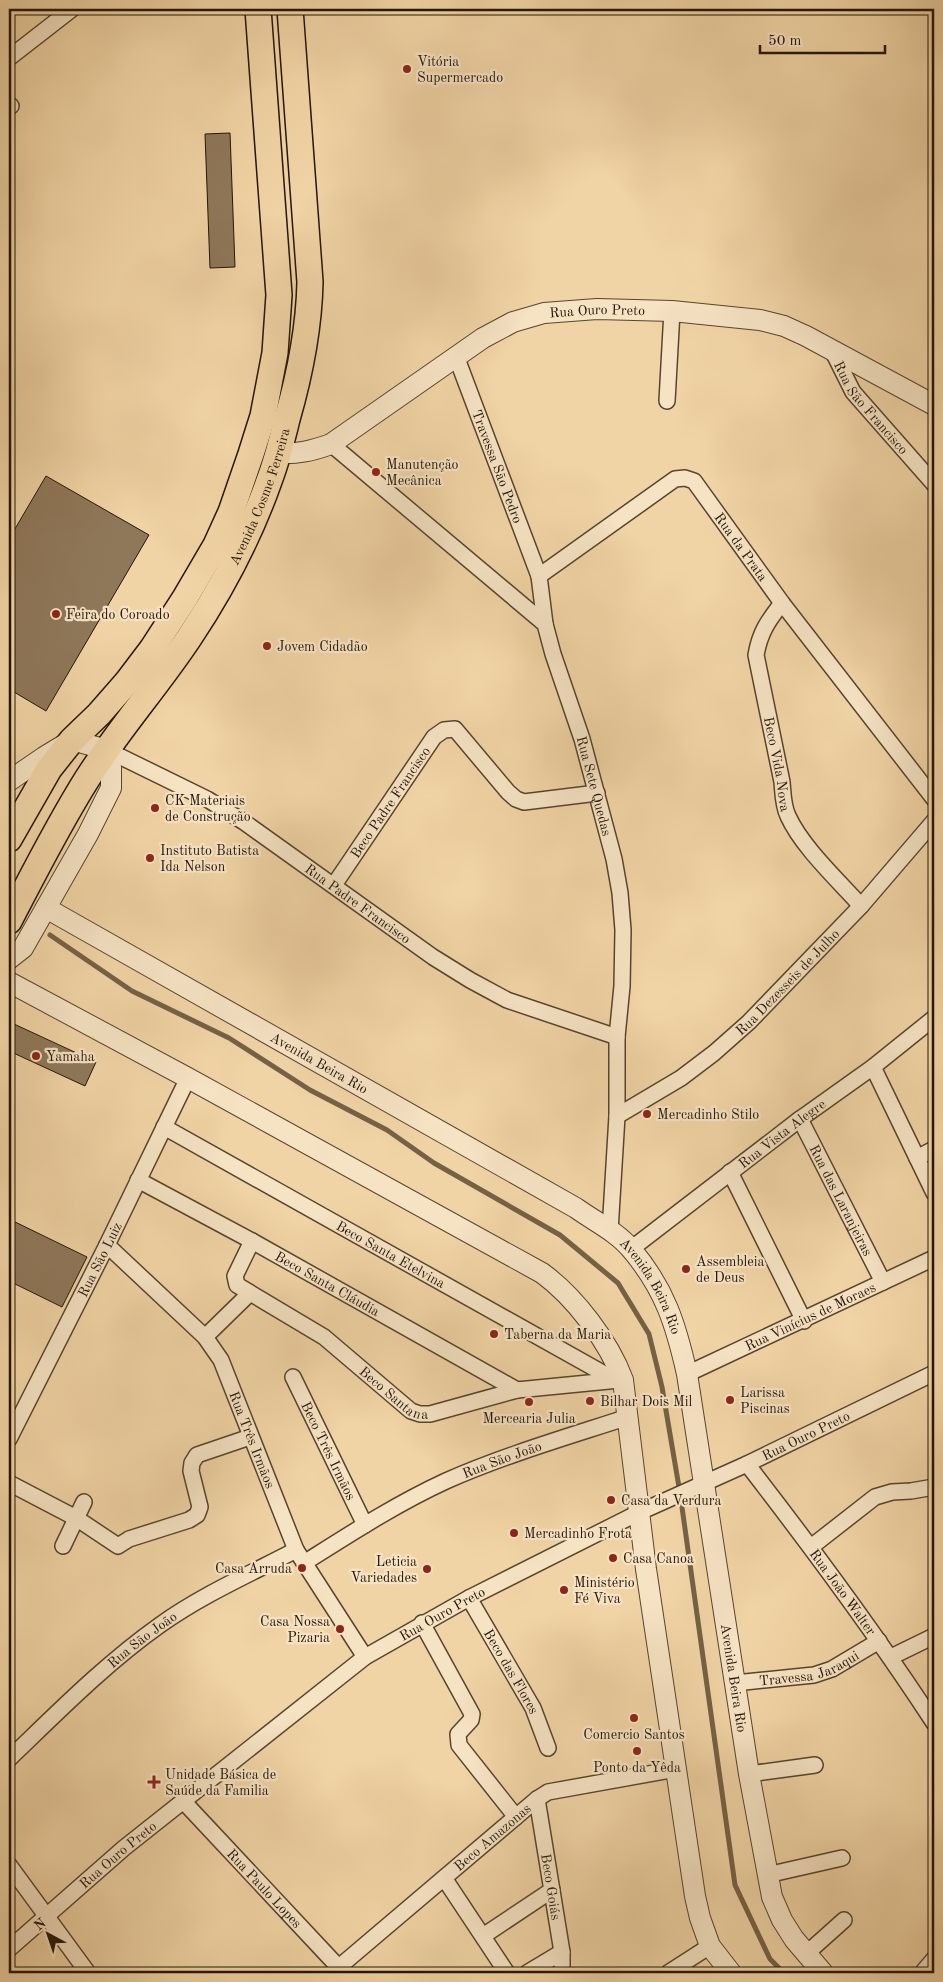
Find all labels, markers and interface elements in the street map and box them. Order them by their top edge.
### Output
scale bar [760,22,886,54]
text: 50 m [768,34,802,49]
place label: Vitória Supermercado [417,55,503,85]
marker: Vitória Supermercado [401,63,413,75]
street label: Rua Ouro Preto [549,303,645,321]
street label: Rua São Francisco [831,359,910,457]
street label: Travessa São Pedro [469,408,524,525]
street label: Avenida Cosme Ferreira [227,427,293,568]
place label: Manutenção Mecânica [386,458,459,488]
marker: Manutenção Mecânica [370,466,382,478]
street label: Rua da Prata [711,511,770,584]
marker: Feira do Coroado [50,608,62,620]
place label: Feira do Coroado [66,608,170,622]
marker: Jovem Cidadão [261,640,273,652]
place label: Jovem Cidadão [277,640,368,654]
street label: Beco Vida Nova [761,715,792,813]
street label: Rua Sete Quedas [574,735,614,838]
street label: Beco Padre Francisco [348,744,433,861]
place label: CK Materiais de Construção [165,794,251,824]
marker: CK Materiais de Construção [149,802,161,814]
place label: Instituto Batista Ida Nelson [160,844,259,874]
marker: Instituto Batista Ida Nelson [144,852,156,864]
street label: Rua Padre Francisco [302,862,413,947]
street label: Rua Dezesseis de Julho [733,927,843,1038]
street label: Avenida Beira Rio [268,1030,370,1097]
marker: Yamaha [30,1050,42,1062]
place label: Yamaha [46,1050,95,1064]
street label: Rua Vista Alegre [736,1097,828,1171]
marker: Mercadinho Stilo [641,1108,653,1120]
place label: Mercadinho Stilo [657,1108,759,1122]
street label: Rua das Laranjeiras [806,1143,874,1258]
street label: Beco Santa Etelvina [333,1219,447,1291]
street label: Rua São Luiz [76,1220,125,1300]
street label: Avenida Beira Rio [617,1236,682,1336]
street label: Beco Santa Cláudia [272,1249,382,1319]
place label: Assembleia de Deus [696,1255,765,1285]
marker: Assembleia de Deus [680,1263,692,1275]
street label: Rua Vinícius de Moraes [743,1280,878,1354]
marker: Taberna da Maria [488,1328,500,1340]
place label: Taberna da Maria [504,1328,611,1342]
street label: Beco Santana [356,1364,428,1422]
place label: Larissa Piscinas [740,1386,790,1416]
street label: Rua Três Irmãos [226,1390,277,1490]
marker: Larissa Piscinas [724,1394,736,1406]
marker: Bilhar Dois Mil [584,1395,596,1407]
place label: Bilhar Dois Mil [600,1395,693,1409]
marker: Mercearia Julia [523,1396,535,1408]
street label: Beco Três Irmãos [298,1400,358,1503]
street label: Rua Ouro Preto [760,1409,852,1464]
place label: Mercearia Julia [482,1412,576,1426]
street label: Rua São João [461,1439,544,1481]
marker: Casa da Verdura [605,1494,617,1506]
place label: Casa da Verdura [621,1494,722,1508]
marker: Mercadinho Frota [508,1527,520,1539]
place label: Mercadinho Frota [524,1527,632,1541]
street label: Rua João Walter [806,1547,878,1638]
marker: Casa Canoa [607,1552,619,1564]
place label: Casa Canoa [623,1552,694,1566]
place label: Leticia Variedades [350,1555,417,1585]
place label: Casa Arruda [215,1562,292,1576]
marker: Casa Arruda [296,1562,308,1574]
marker: Leticia Variedades [421,1563,433,1575]
place label: Ministério Fé Viva [574,1576,635,1606]
marker: Ministério Fé Viva [558,1584,570,1596]
street label: Rua Ouro Preto [397,1585,488,1644]
street label: Rua São João [105,1610,180,1671]
place label: Casa Nossa Pizaria [260,1615,330,1645]
marker: Casa Nossa Pizaria [334,1623,346,1635]
street label: Avenida Beira Rio [718,1623,748,1733]
street label: Beco das Flores [481,1627,541,1716]
street label: Travessa Jaraqui [758,1649,862,1689]
marker: Comercio Santos [628,1712,640,1724]
place label: Comercio Santos [583,1728,685,1742]
marker: Ponto da Yêda [631,1745,643,1757]
place label: Ponto da Yêda [593,1761,681,1775]
place label: Unidade Básica de Saúde da Familia [165,1768,276,1798]
marker: Unidade Básica de Saúde da Familia [147,1775,161,1789]
street label: Beco Amazonas [452,1801,534,1874]
street label: Rua Ouro Preto [77,1819,159,1892]
street label: Rua Paulo Lopes [224,1847,304,1931]
street label: Beco Goiás [538,1853,563,1921]
north arrow [22,1910,72,1960]
text: N [32,1916,49,1934]

